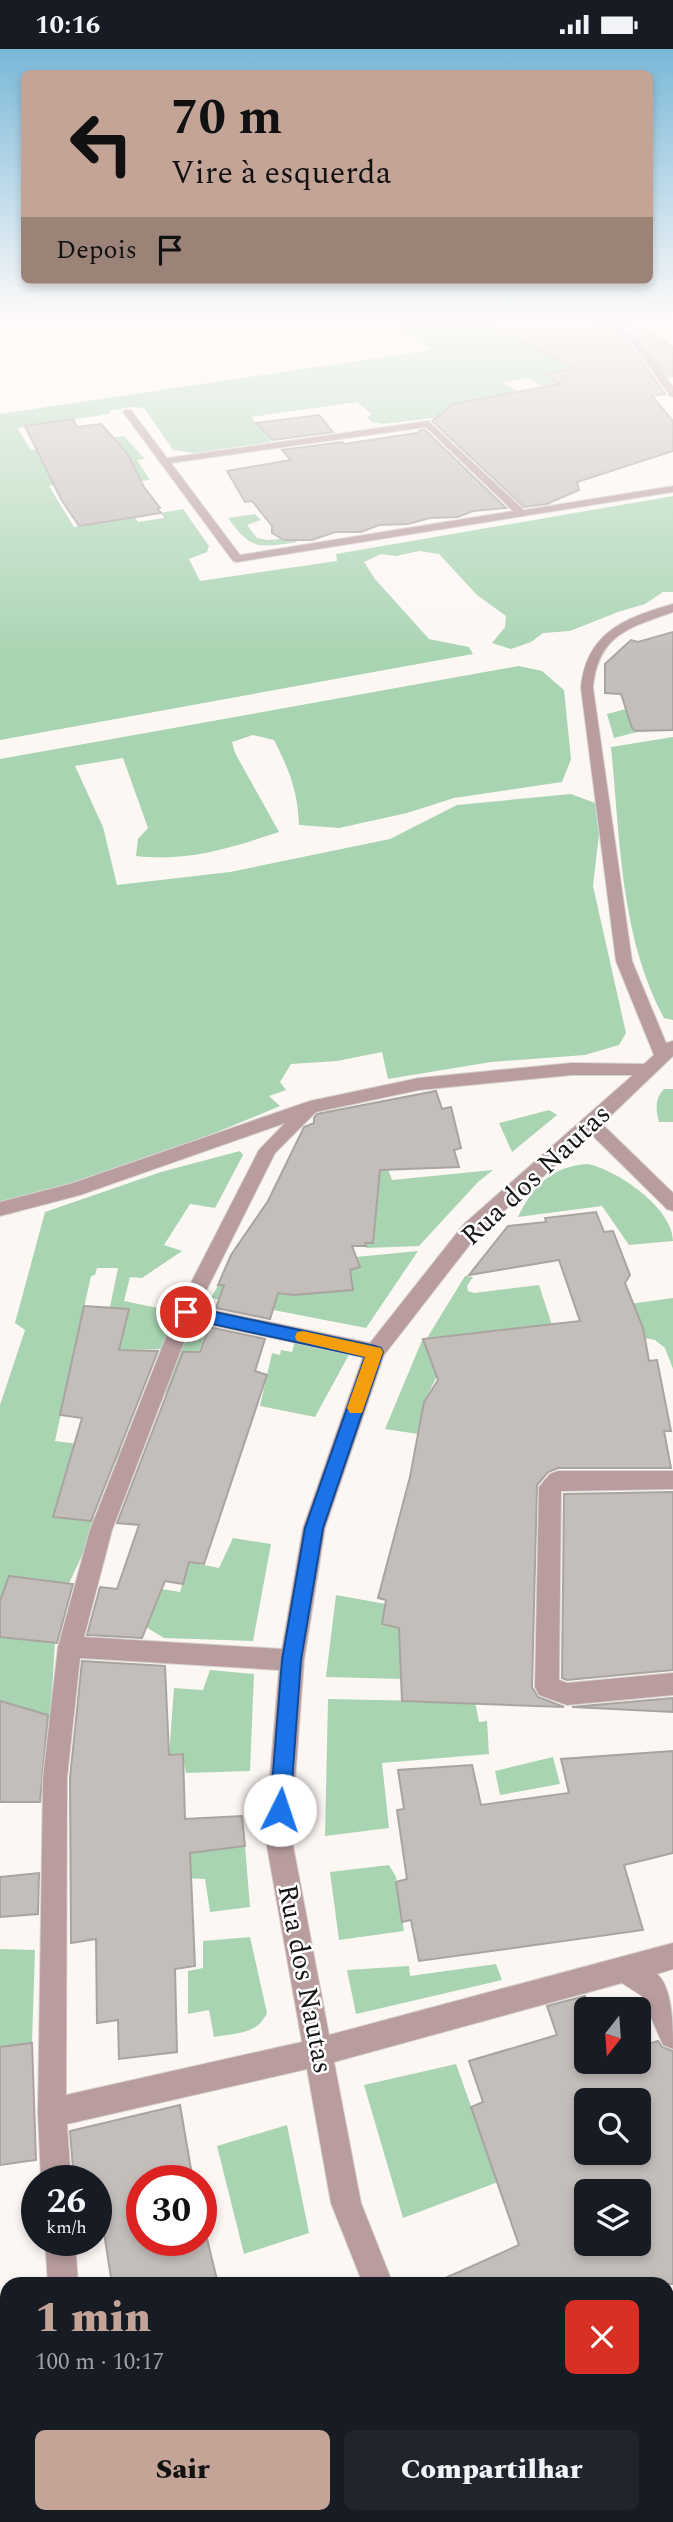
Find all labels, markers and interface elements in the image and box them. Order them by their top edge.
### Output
text: 10:16 [35,5,100,45]
text: 70 m [171,81,282,156]
icon: left [56,98,147,189]
text: Vire à esquerda [171,149,391,198]
text: Depois [56,230,137,270]
icon: arrive [151,231,189,269]
street label: Rua dos Nautas [451,1094,621,1256]
pin [156,1282,216,1342]
icon: arrive [167,1293,205,1331]
position arrow [243,1773,317,1847]
street label: Rua dos Nautas [266,1881,344,2077]
north arrow [574,1997,651,2074]
map controls [574,1997,651,2256]
button: search [574,2088,651,2165]
speed limit sign: 30 [126,2165,217,2256]
text: 26 [47,2175,86,2228]
button: layers [574,2179,651,2256]
text: km/h [46,2214,87,2241]
text: 1 min [35,2287,151,2350]
button: close [565,2300,639,2374]
text: 100 m · 10:17 [35,2345,164,2380]
button: Sair [35,2430,330,2510]
button: Compartilhar [344,2430,639,2510]

